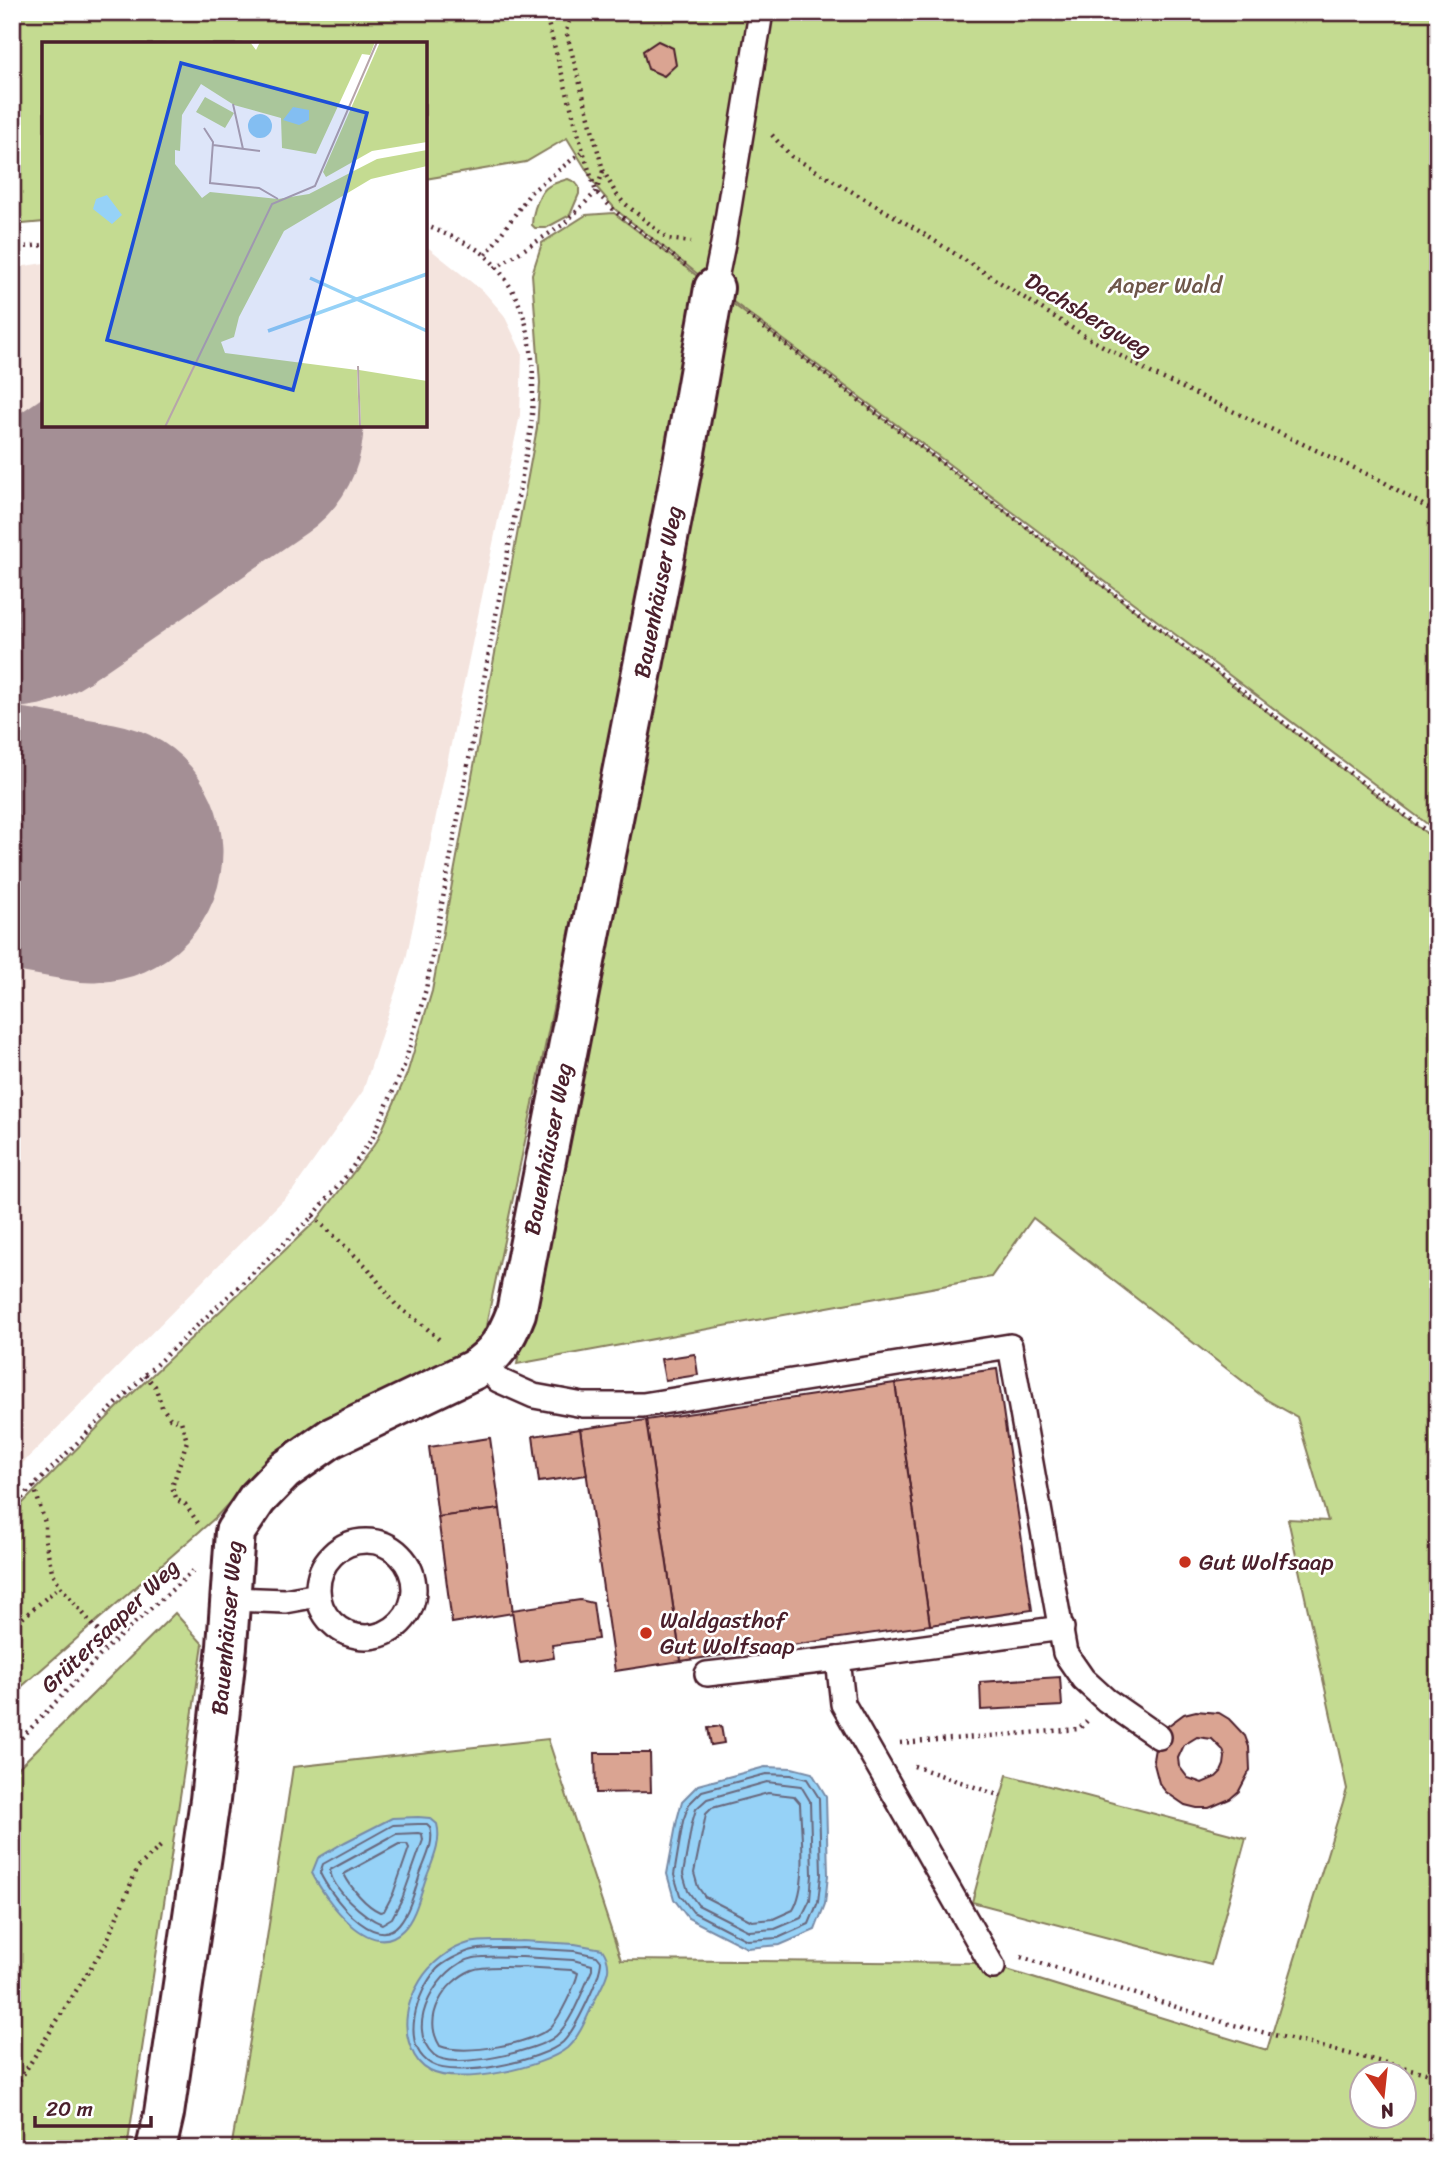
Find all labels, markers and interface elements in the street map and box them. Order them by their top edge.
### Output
inset map [42,42,427,427]
street label: Dachsbergweg [1016,261,1160,369]
park label: Aaper Wald [1107,265,1224,306]
street label: Bauenhäuser Weg [621,502,695,682]
street label: Bauenhäuser Weg [511,1059,585,1239]
street label: Bauenhäuser Weg [199,1539,255,1717]
place label: Gut Wolfsaap [1199,1542,1334,1583]
street label: Grütersaaper Weg [30,1548,190,1704]
marker: Gut Wolfsaap [1177,1554,1193,1570]
place label: Waldgasthof Gut Wolfsaap [660,1600,795,1667]
marker: Waldgasthof Gut Wolfsaap [638,1625,654,1641]
north arrow [1348,2060,1418,2130]
scale bar [35,2084,150,2128]
text: 20 m [46,2090,93,2128]
text: N [1376,2093,1399,2129]

